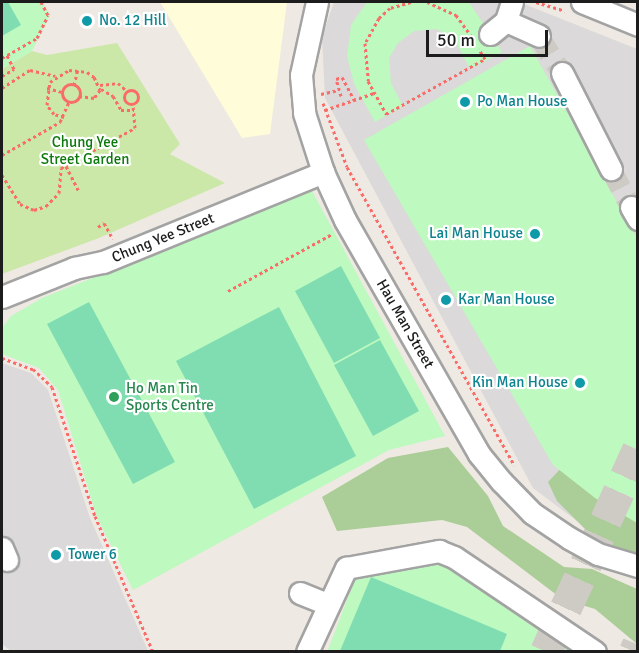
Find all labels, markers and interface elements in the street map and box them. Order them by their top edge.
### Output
place label: No. 12 Hill [99,12,166,30]
marker: No. 12 Hill [80,14,94,28]
scale bar [429,18,550,56]
text: 50 m [437,29,475,51]
place label: Po Man House [477,93,568,111]
marker: Po Man House [458,95,472,109]
park label: Chung Yee Street Garden [41,133,129,168]
street label: Chung Yee Street [109,209,217,267]
place label: Lai Man House [429,225,523,243]
marker: Lai Man House [528,227,542,241]
street label: Hau Man Street [372,276,438,372]
place label: Kar Man House [458,291,555,309]
marker: Kar Man House [439,293,453,307]
place label: Kin Man House [472,374,568,392]
marker: Kin Man House [573,376,587,390]
place label: Ho Man Tin Sports Centre [126,379,214,414]
marker: Ho Man Tin Sports Centre [107,390,121,404]
place label: Tower 6 [68,546,117,564]
marker: Tower 6 [49,548,63,562]

